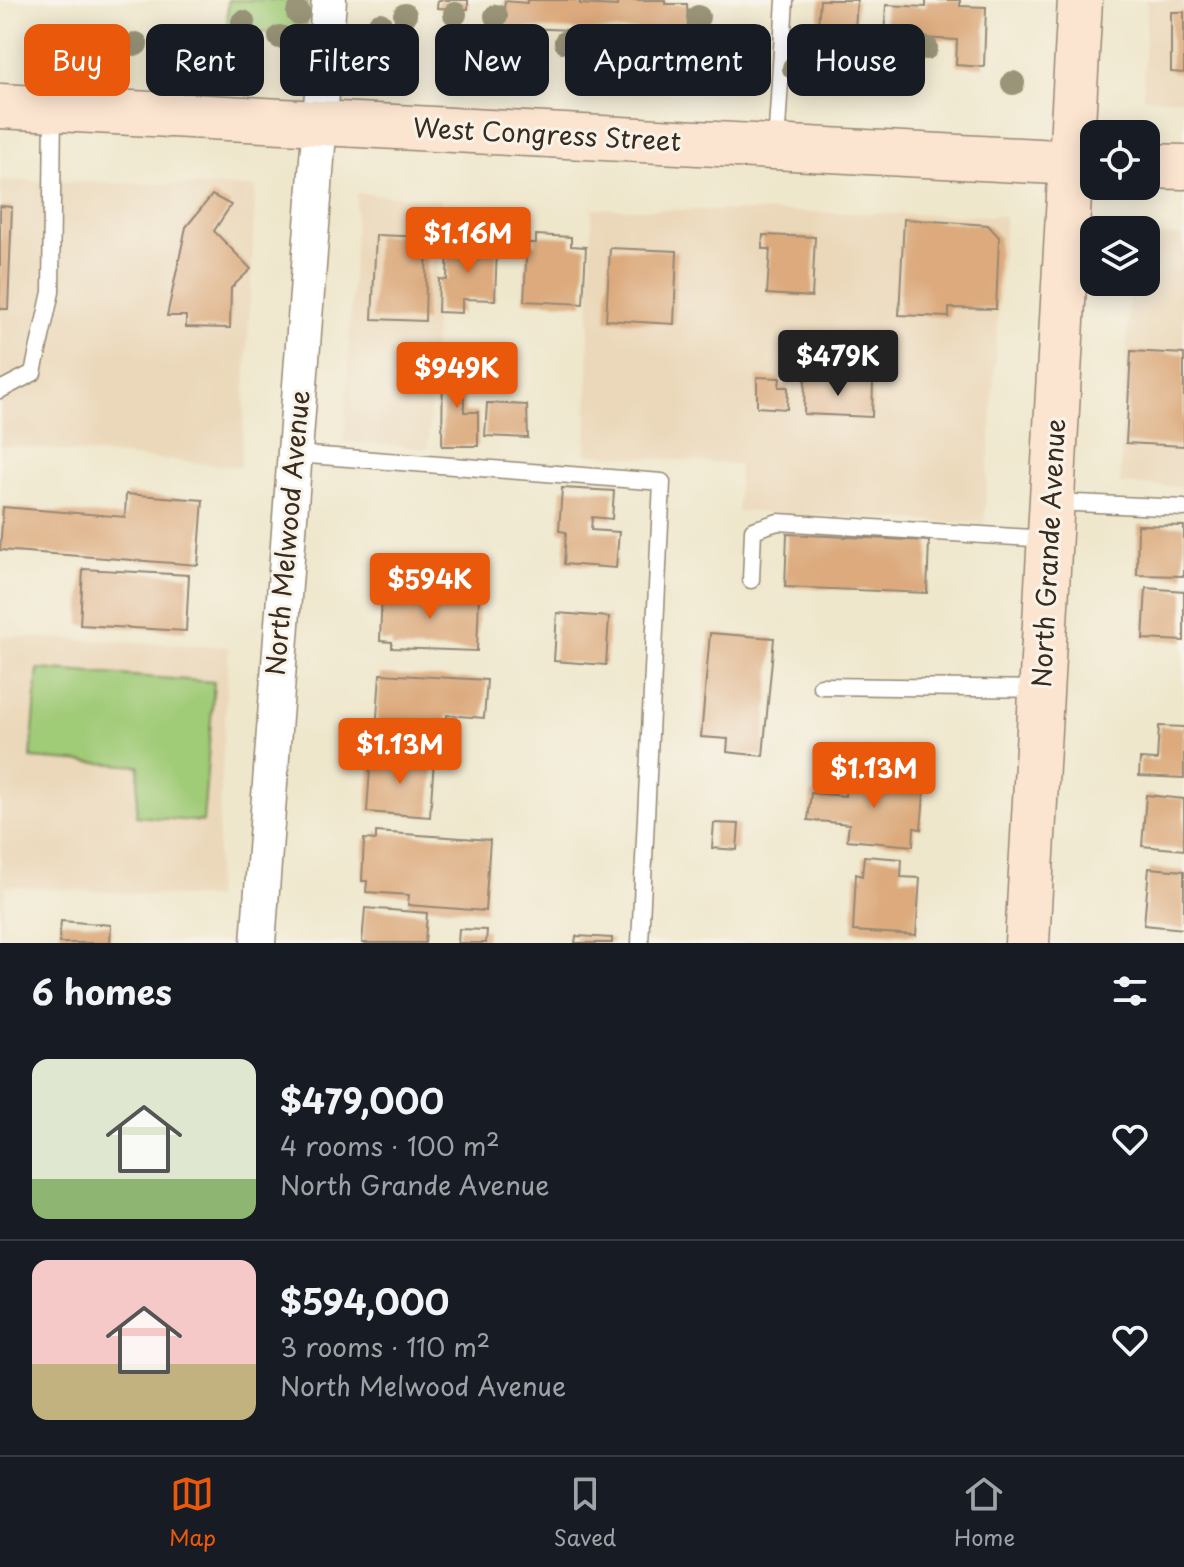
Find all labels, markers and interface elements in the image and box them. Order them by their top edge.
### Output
chip: Buy [24,24,130,96]
chip: Rent [146,24,264,96]
chip: Filters [280,24,419,96]
chip: New [435,24,549,96]
chip: Apartment [565,24,771,96]
chip: House [787,24,925,96]
street label: West Congress Street [412,107,682,160]
map controls [1080,120,1160,296]
button: locate [1080,120,1160,200]
pin: $1.16M [403,207,533,275]
text: $1.16M [424,213,512,252]
button: layers [1080,216,1160,296]
pin: $479K [782,330,894,398]
text: $479K [796,336,880,375]
pin: $949K [401,342,513,410]
text: $949K [415,348,499,387]
street label: North Melwood Avenue [255,389,318,677]
street label: North Grande Avenue [1021,417,1074,688]
pin: $594K [374,553,486,621]
text: $594K [388,559,472,598]
pin: $1.13M [335,718,465,786]
text: $1.13M [356,724,444,763]
pin: $1.13M [809,742,939,810]
text: $1.13M [830,748,918,787]
text: 6 homes [32,965,172,1017]
icon: filters [1108,969,1152,1013]
text: $479,000 [280,1074,444,1126]
icon: home [96,1091,192,1187]
icon: heart [1108,1117,1152,1161]
text: 4 rooms · 100 m² [280,1126,500,1165]
text: North Grande Avenue [280,1165,549,1204]
text: $594,000 [280,1275,449,1327]
icon: home [96,1292,192,1388]
icon: heart [1108,1318,1152,1362]
text: 3 rooms · 110 m² [280,1327,490,1366]
text: North Melwood Avenue [280,1366,566,1405]
tab: Map [169,1472,216,1553]
tab: Saved [554,1472,616,1553]
tab: Home [954,1472,1015,1553]

